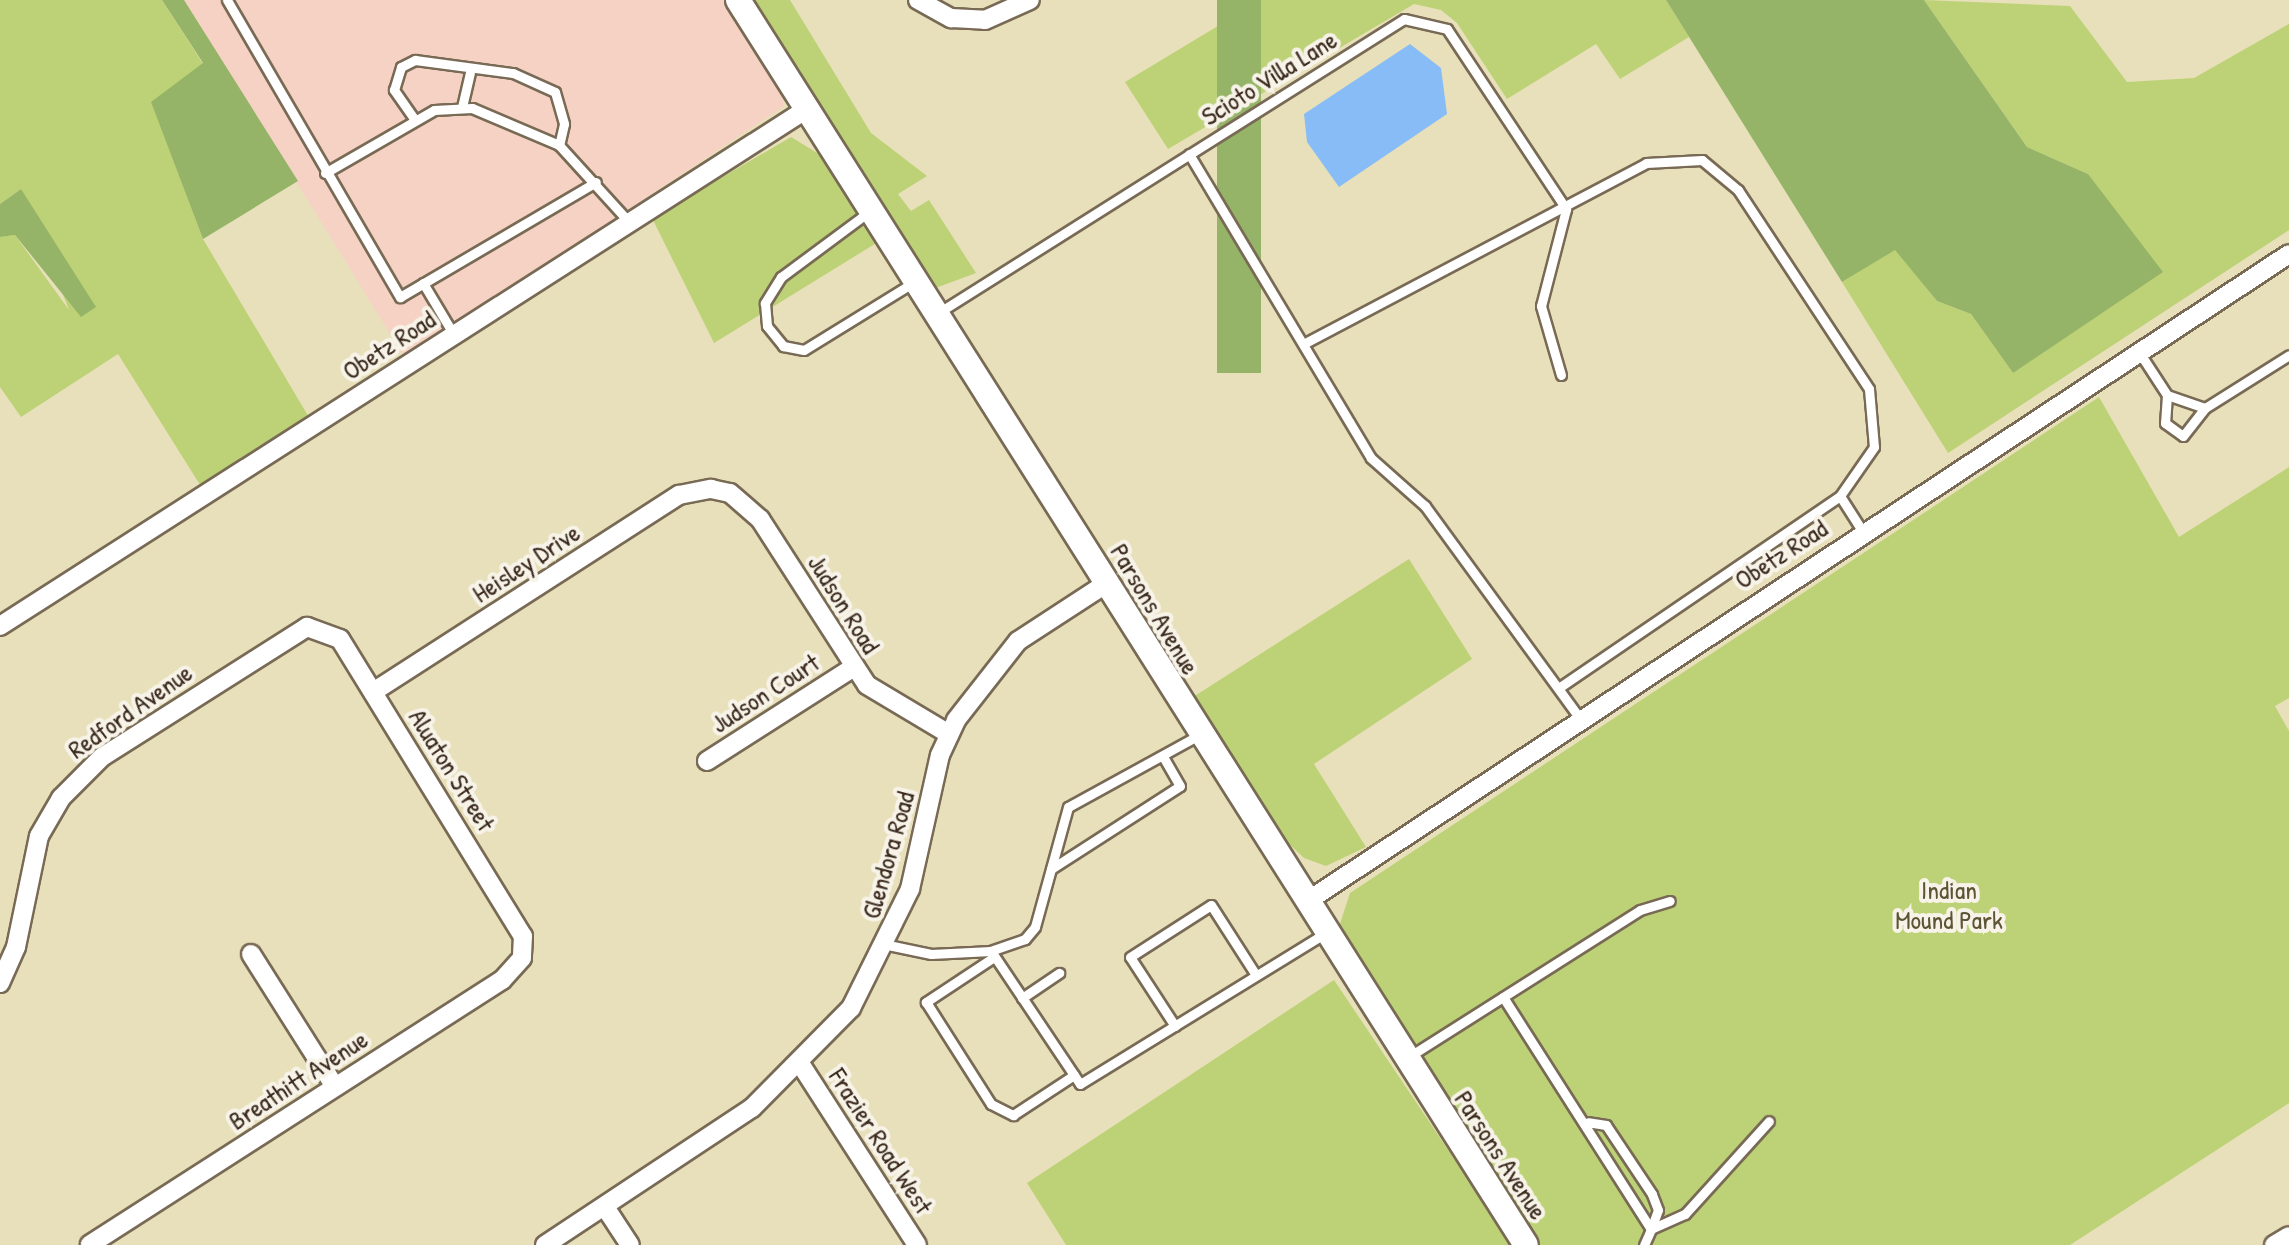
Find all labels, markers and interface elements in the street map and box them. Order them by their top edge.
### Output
street label: Scioto Villa Lane [1196,24,1342,132]
street label: Obetz Road [337,304,441,386]
street label: Obetz Road [1729,513,1833,595]
street label: Heisley Drive [467,517,585,609]
street label: Parsons Avenue [1104,538,1206,680]
street label: Judson Road [801,549,887,659]
street label: Judson Court [705,647,825,739]
street label: Redford Avenue [62,657,198,765]
street label: Aluaton Street [402,703,502,837]
street label: Glendora Road [855,788,921,922]
park label: Indian Mound Park [1895,874,2003,936]
street label: Breathitt Avenue [223,1024,373,1136]
street label: Frazier Road West [822,1062,940,1220]
street label: Parsons Avenue [1448,1085,1554,1225]

